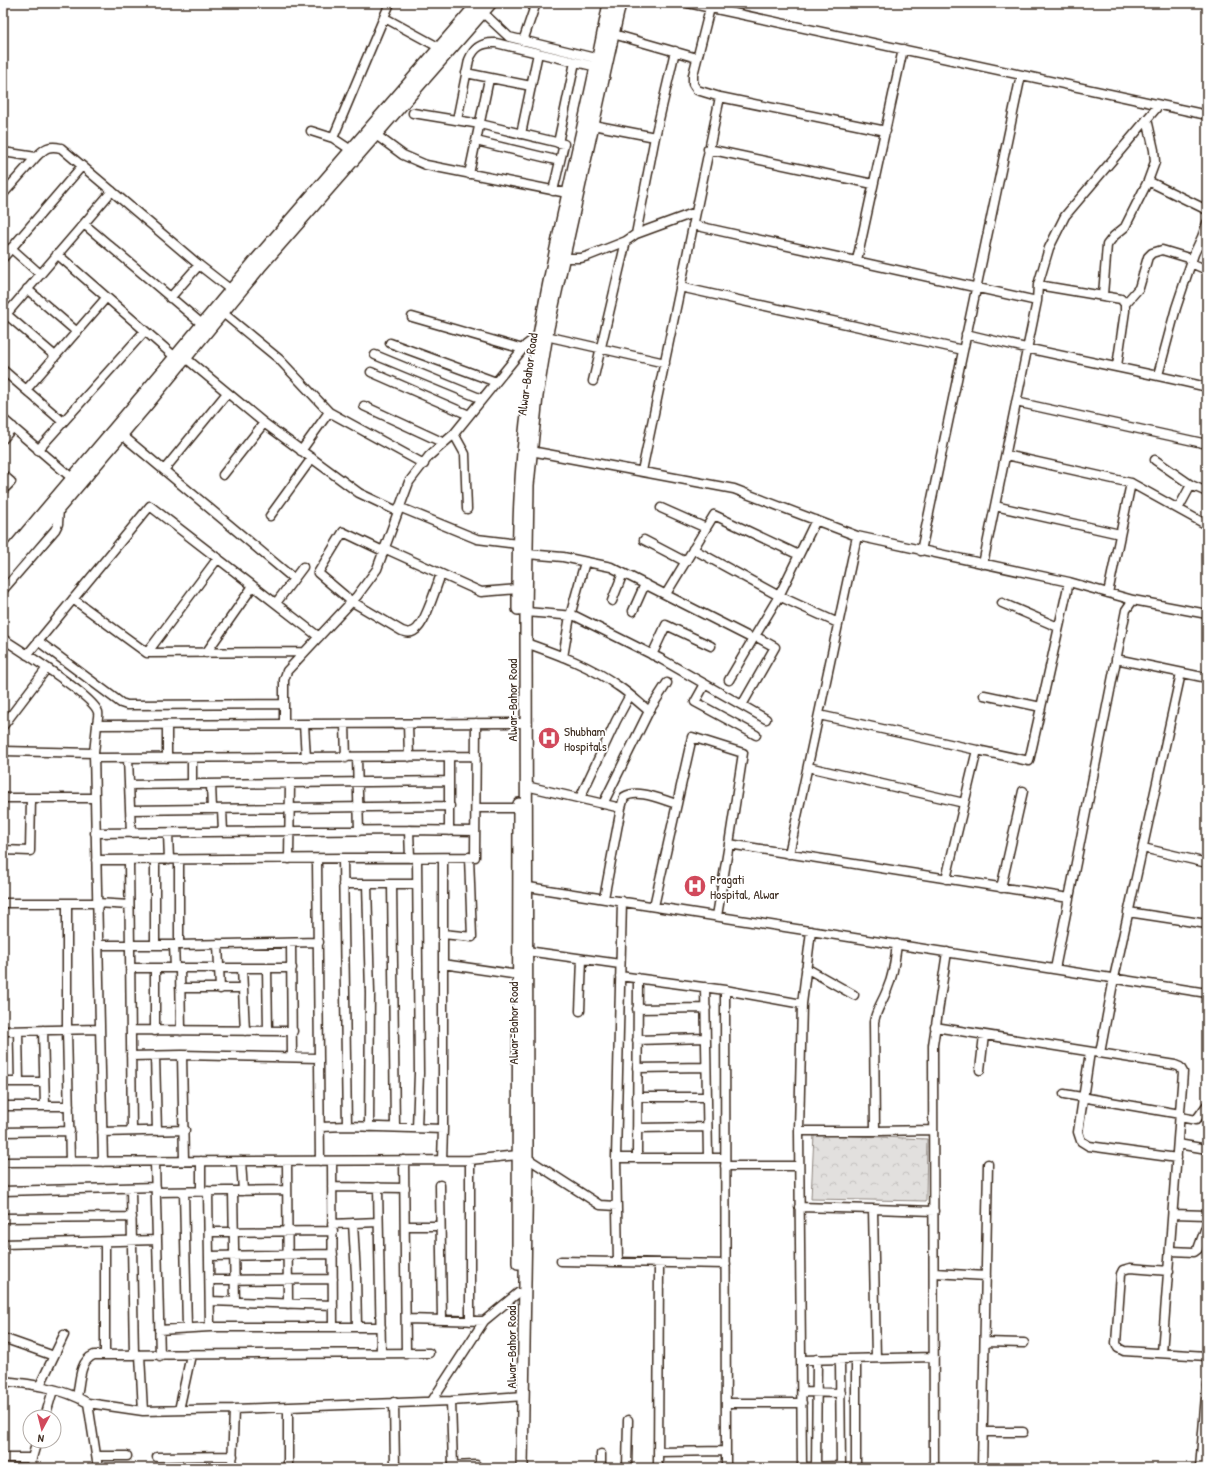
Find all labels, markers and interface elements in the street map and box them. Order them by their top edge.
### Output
street label: Alwar-Bahor Road [512,332,542,416]
street label: Alwar-Bahor Road [503,659,521,741]
place label: Shubham Hospitals [564,722,607,755]
hospital icon: Shubham Hospitals [536,725,562,751]
place label: Pragati Hospital, Alwar [710,870,779,903]
hospital icon: Pragati Hospital, Alwar [682,873,708,899]
street label: Alwar-Bahor Road [504,982,522,1064]
street label: Alwar-Bahor Road [502,1306,520,1388]
north arrow [22,1409,62,1449]
text: N [37,1432,45,1446]

